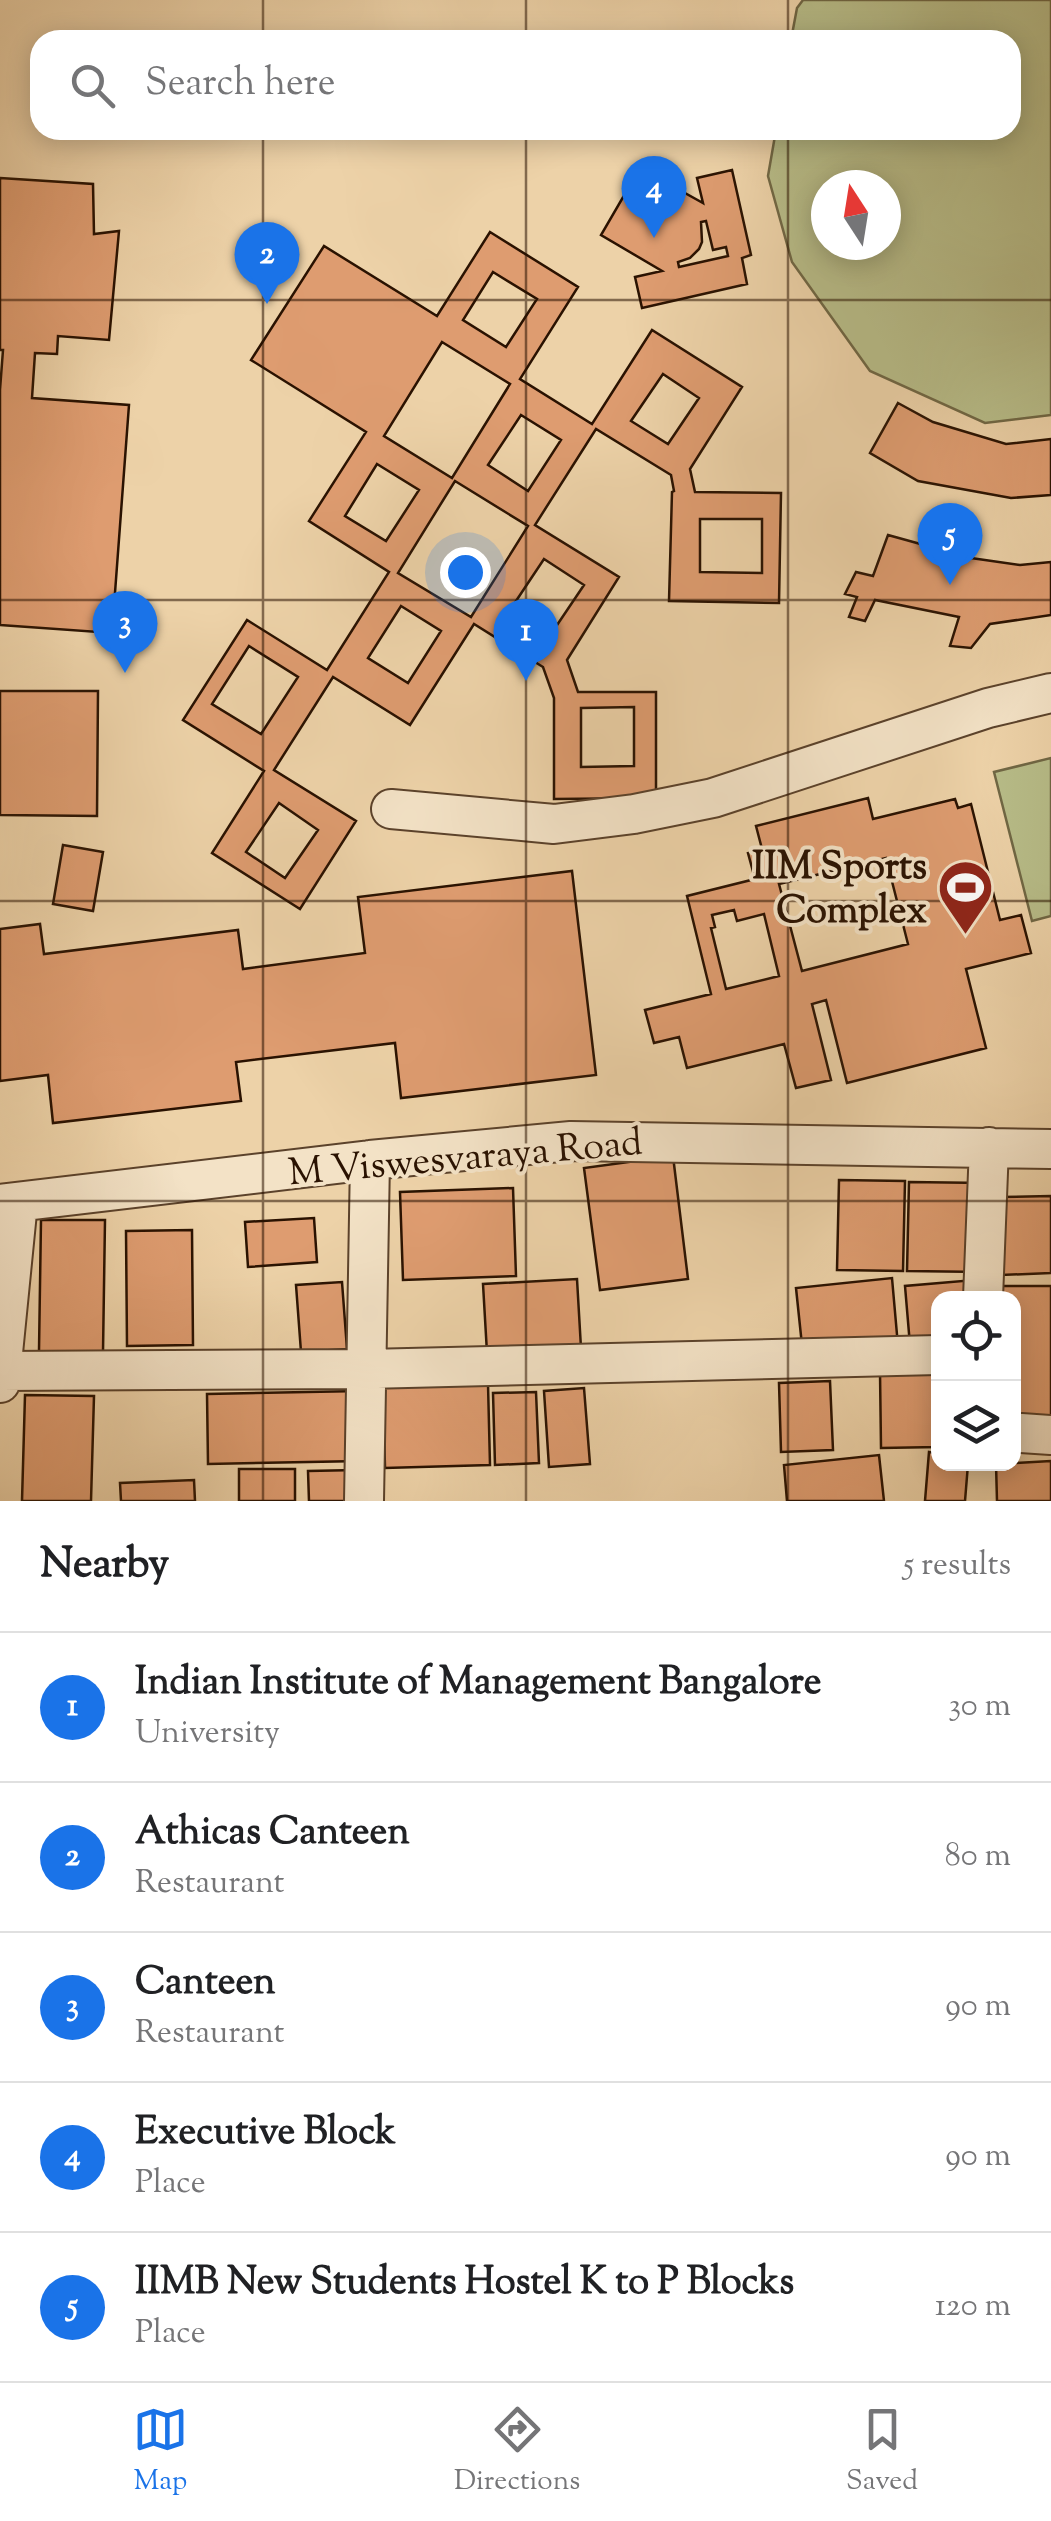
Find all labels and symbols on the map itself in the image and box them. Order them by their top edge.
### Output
pin: 4 [622,156,686,238]
north arrow [811,170,901,260]
pin: 2 [234,222,300,304]
pin: 5 [918,502,982,585]
your location [440,547,491,598]
pin: 3 [92,590,158,673]
pin: 1 [494,598,558,681]
place label: IIM Sports Complex [752,842,927,940]
sports icon: IIM Sports Complex [936,857,996,936]
street label: M Viswesvaraya Road [286,1118,645,1202]

